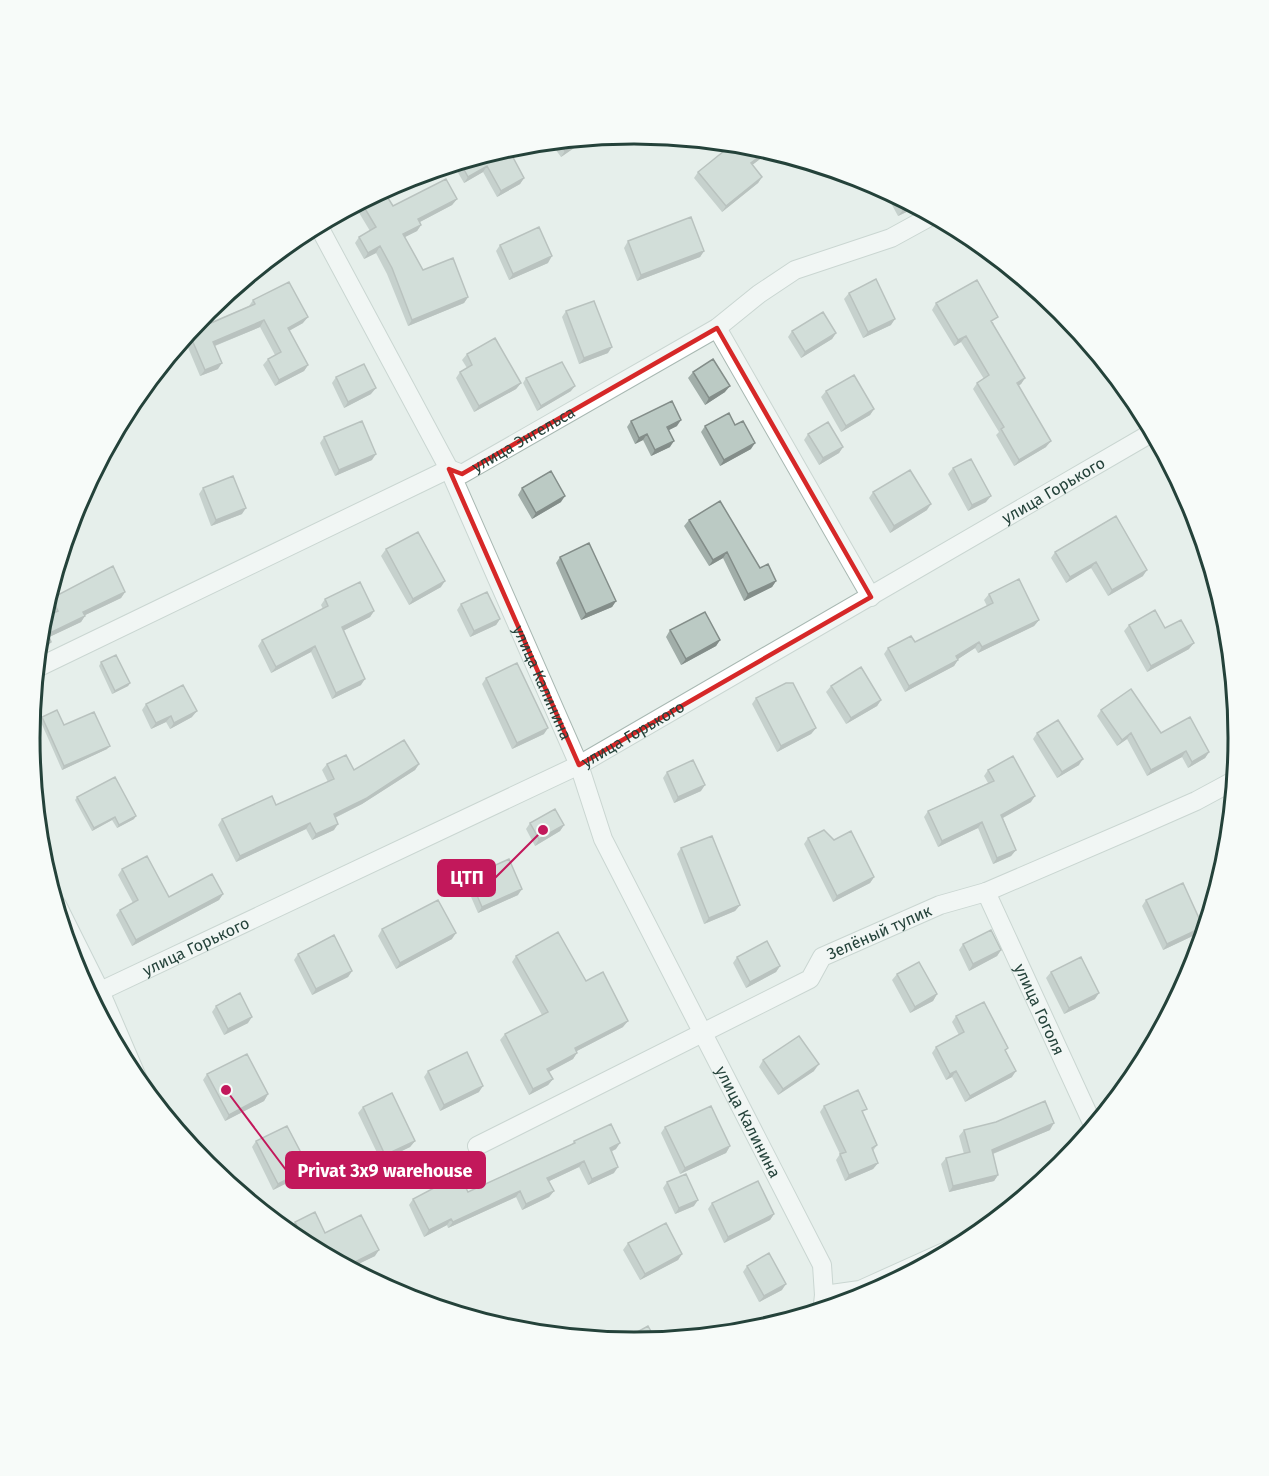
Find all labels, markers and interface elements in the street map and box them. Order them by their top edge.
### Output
street label: улица Энгельса [469,402,578,476]
street label: улица Горького [999,453,1108,528]
street label: улица Калинина [509,622,576,743]
street label: улица Горького [578,697,688,772]
callout: ЦТП [438,860,495,896]
text: ЦТП [450,867,484,889]
street label: Зелёный тупик [824,901,935,964]
street label: улица Горького [140,913,252,980]
street label: улица Гоголя [1010,961,1069,1058]
street label: улица Калинина [711,1063,785,1181]
callout: Privat 3x9 warehouse [286,1152,485,1188]
text: Privat 3x9 warehouse [298,1160,473,1182]

